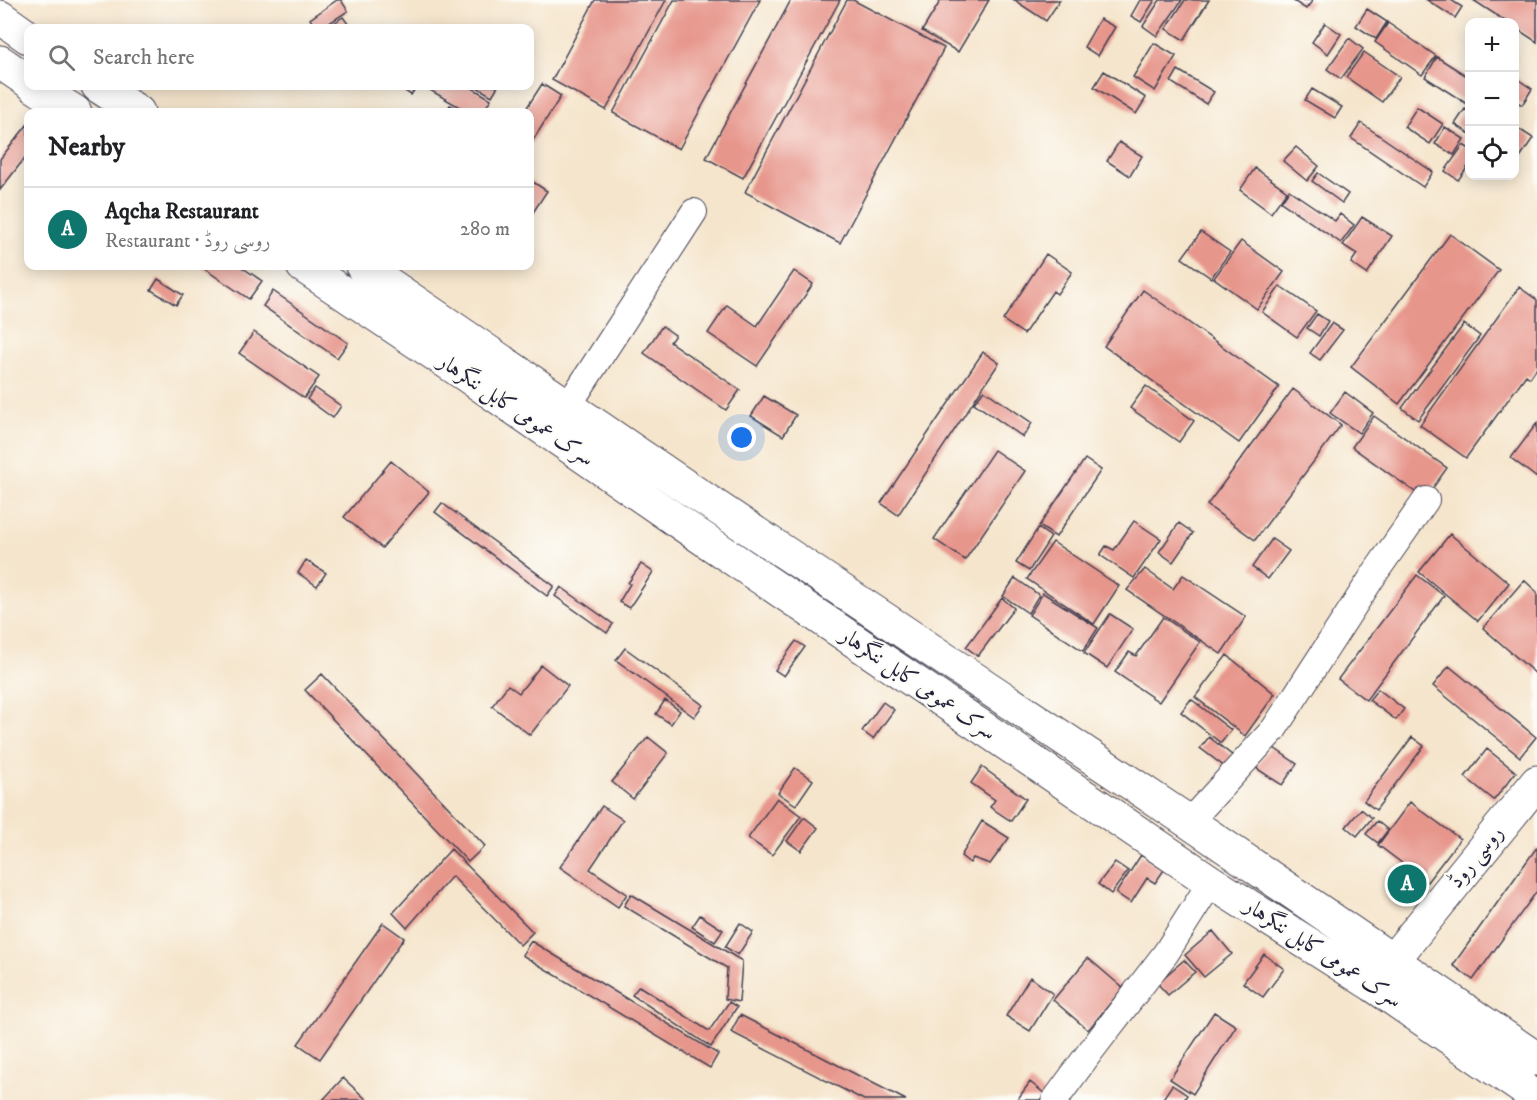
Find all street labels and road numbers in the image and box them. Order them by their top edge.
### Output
street label: سرک عمومی کابل ننگرهار [431,347,599,473]
street label: سرک عمومی کابل ننگرهار [833,621,1001,747]
street label: روسی روڈ [1442,820,1510,895]
street label: سرک عمومی کابل ننگرهار [1237,891,1407,1015]

